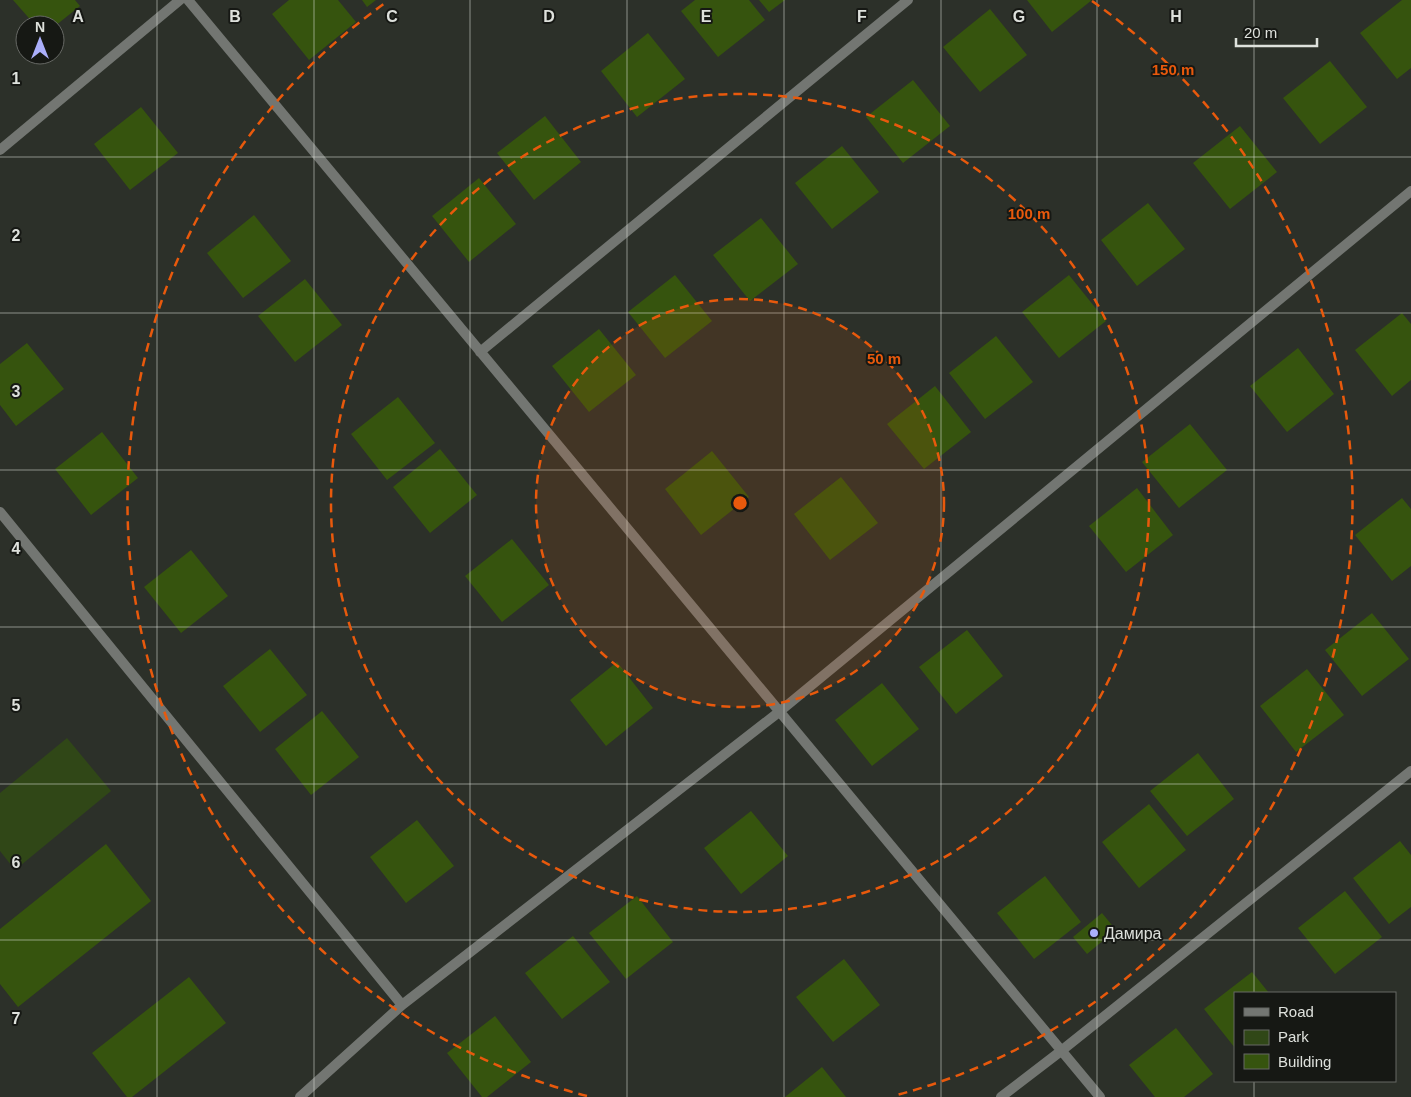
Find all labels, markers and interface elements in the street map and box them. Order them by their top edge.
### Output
text: A [72,8,84,25]
text: B [229,8,241,25]
text: C [386,8,398,25]
text: D [543,8,555,25]
text: E [701,8,712,25]
text: F [857,8,867,25]
text: G [1013,8,1025,25]
text: H [1170,8,1182,25]
north arrow [15,15,65,65]
scale bar [1236,15,1317,47]
text: N [35,19,45,35]
text: 20 m [1244,24,1277,41]
text: 150 m [1152,61,1194,78]
text: 1 [12,70,21,87]
text: 100 m [1008,205,1050,222]
text: 2 [12,227,21,244]
text: 50 m [867,350,901,367]
text: 3 [12,383,21,400]
centre of rings [731,494,749,512]
text: 4 [12,540,21,557]
text: 5 [12,697,21,714]
text: 6 [12,854,21,871]
place label: Дамира [1104,925,1162,942]
marker: Дамира [1088,927,1100,939]
legend [1234,992,1396,1082]
text: Road [1278,1003,1314,1020]
text: 7 [12,1010,21,1027]
text: Park [1278,1028,1309,1045]
text: Building [1278,1053,1331,1070]

